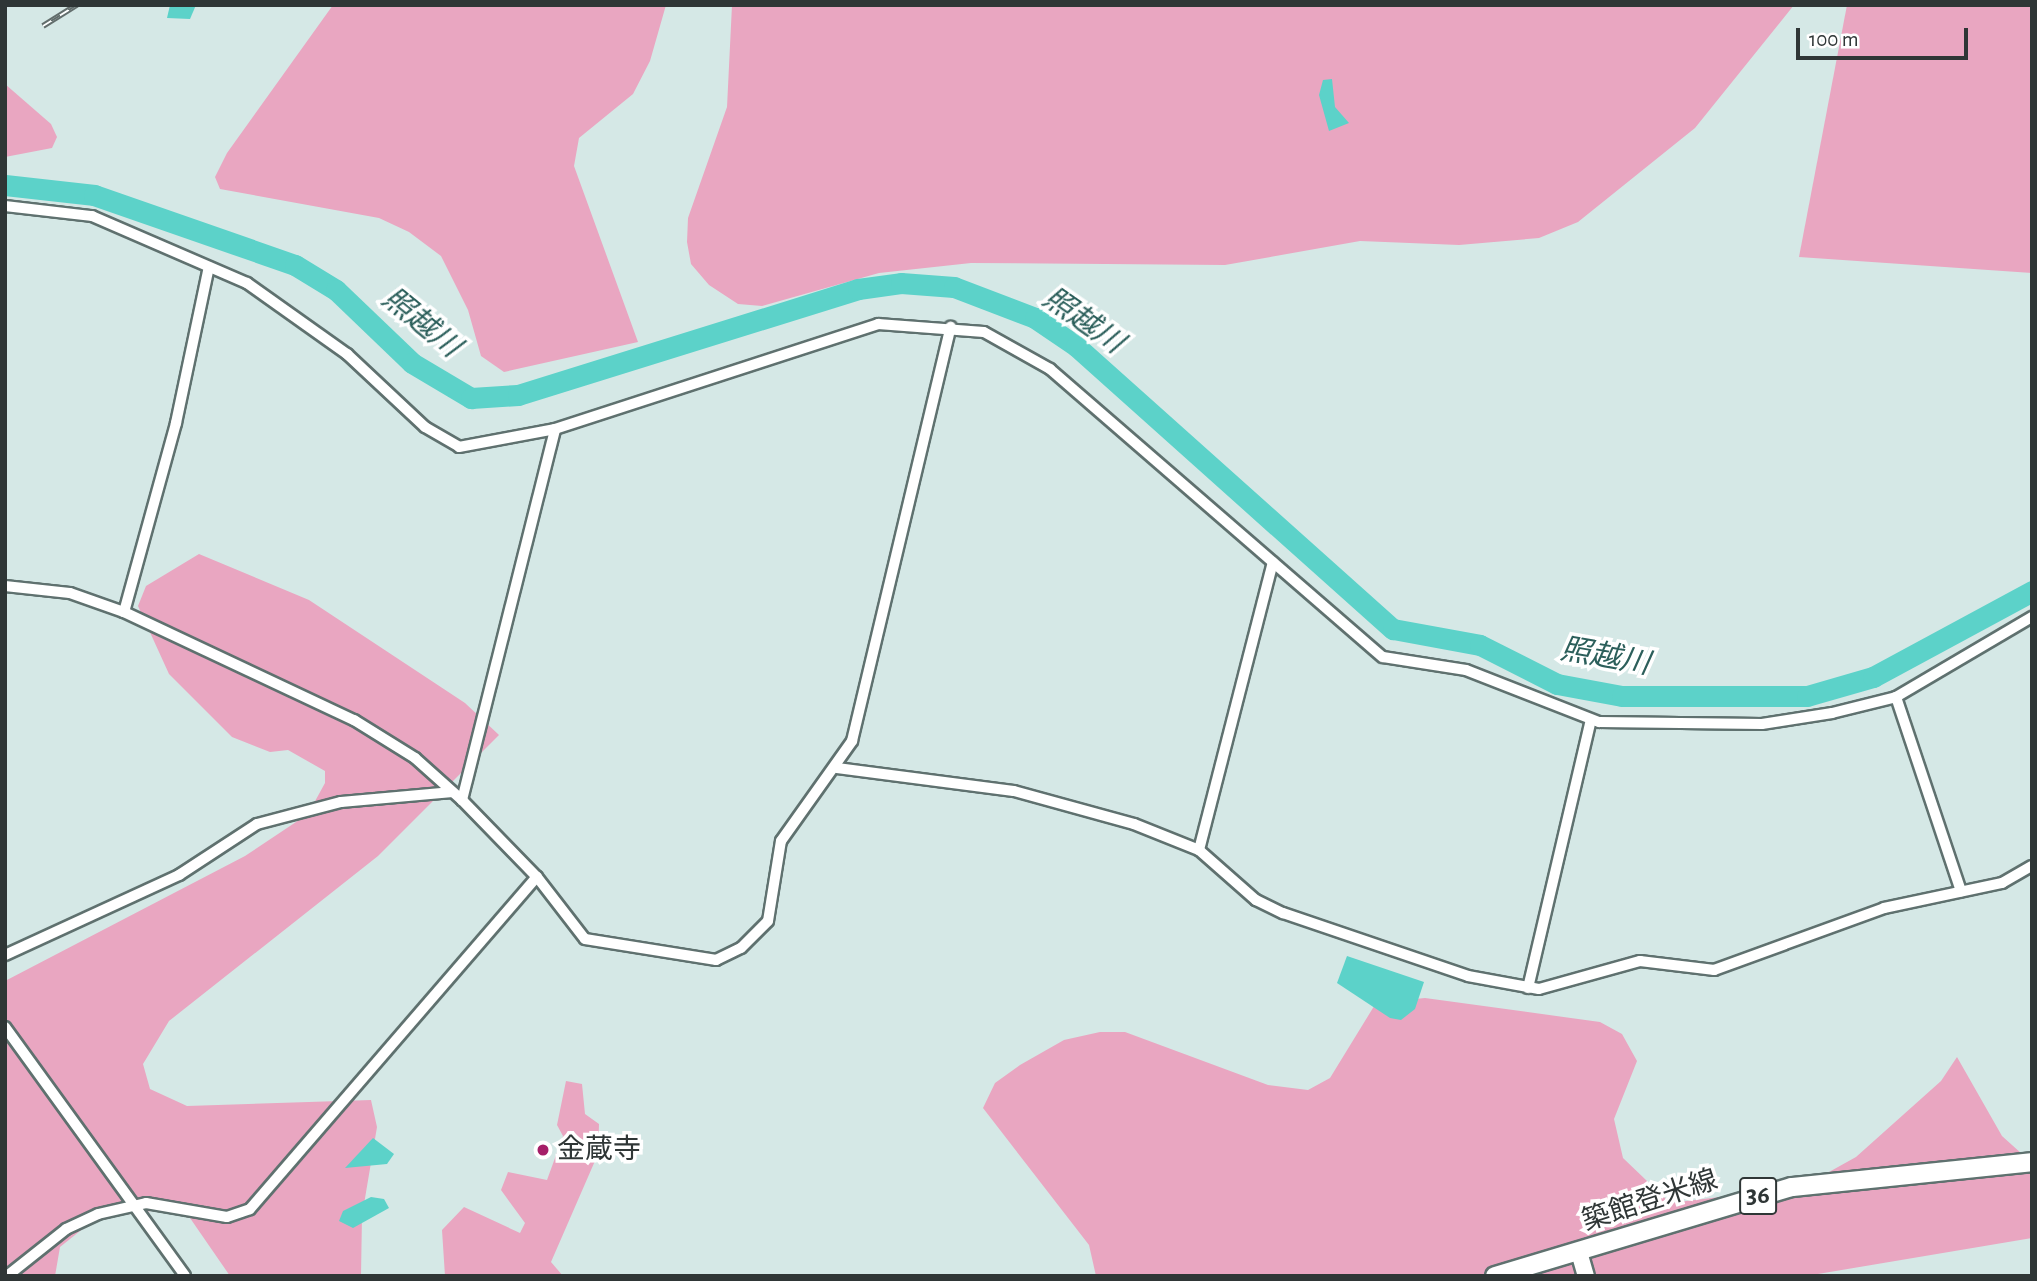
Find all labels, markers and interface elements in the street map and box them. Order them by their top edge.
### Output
scale bar [1799,14,1970,58]
text: 100 m [1809,29,1859,50]
water label: 照越川 [1036,280,1130,362]
water label: 照越川 [375,281,467,365]
water label: 照越川 [1558,631,1652,683]
place label: 金蔵寺 [557,1133,641,1167]
marker: 金蔵寺 [535,1142,551,1158]
street label: 築館登米線 [1578,1163,1722,1239]
road number: 36 [1739,1174,1777,1218]

